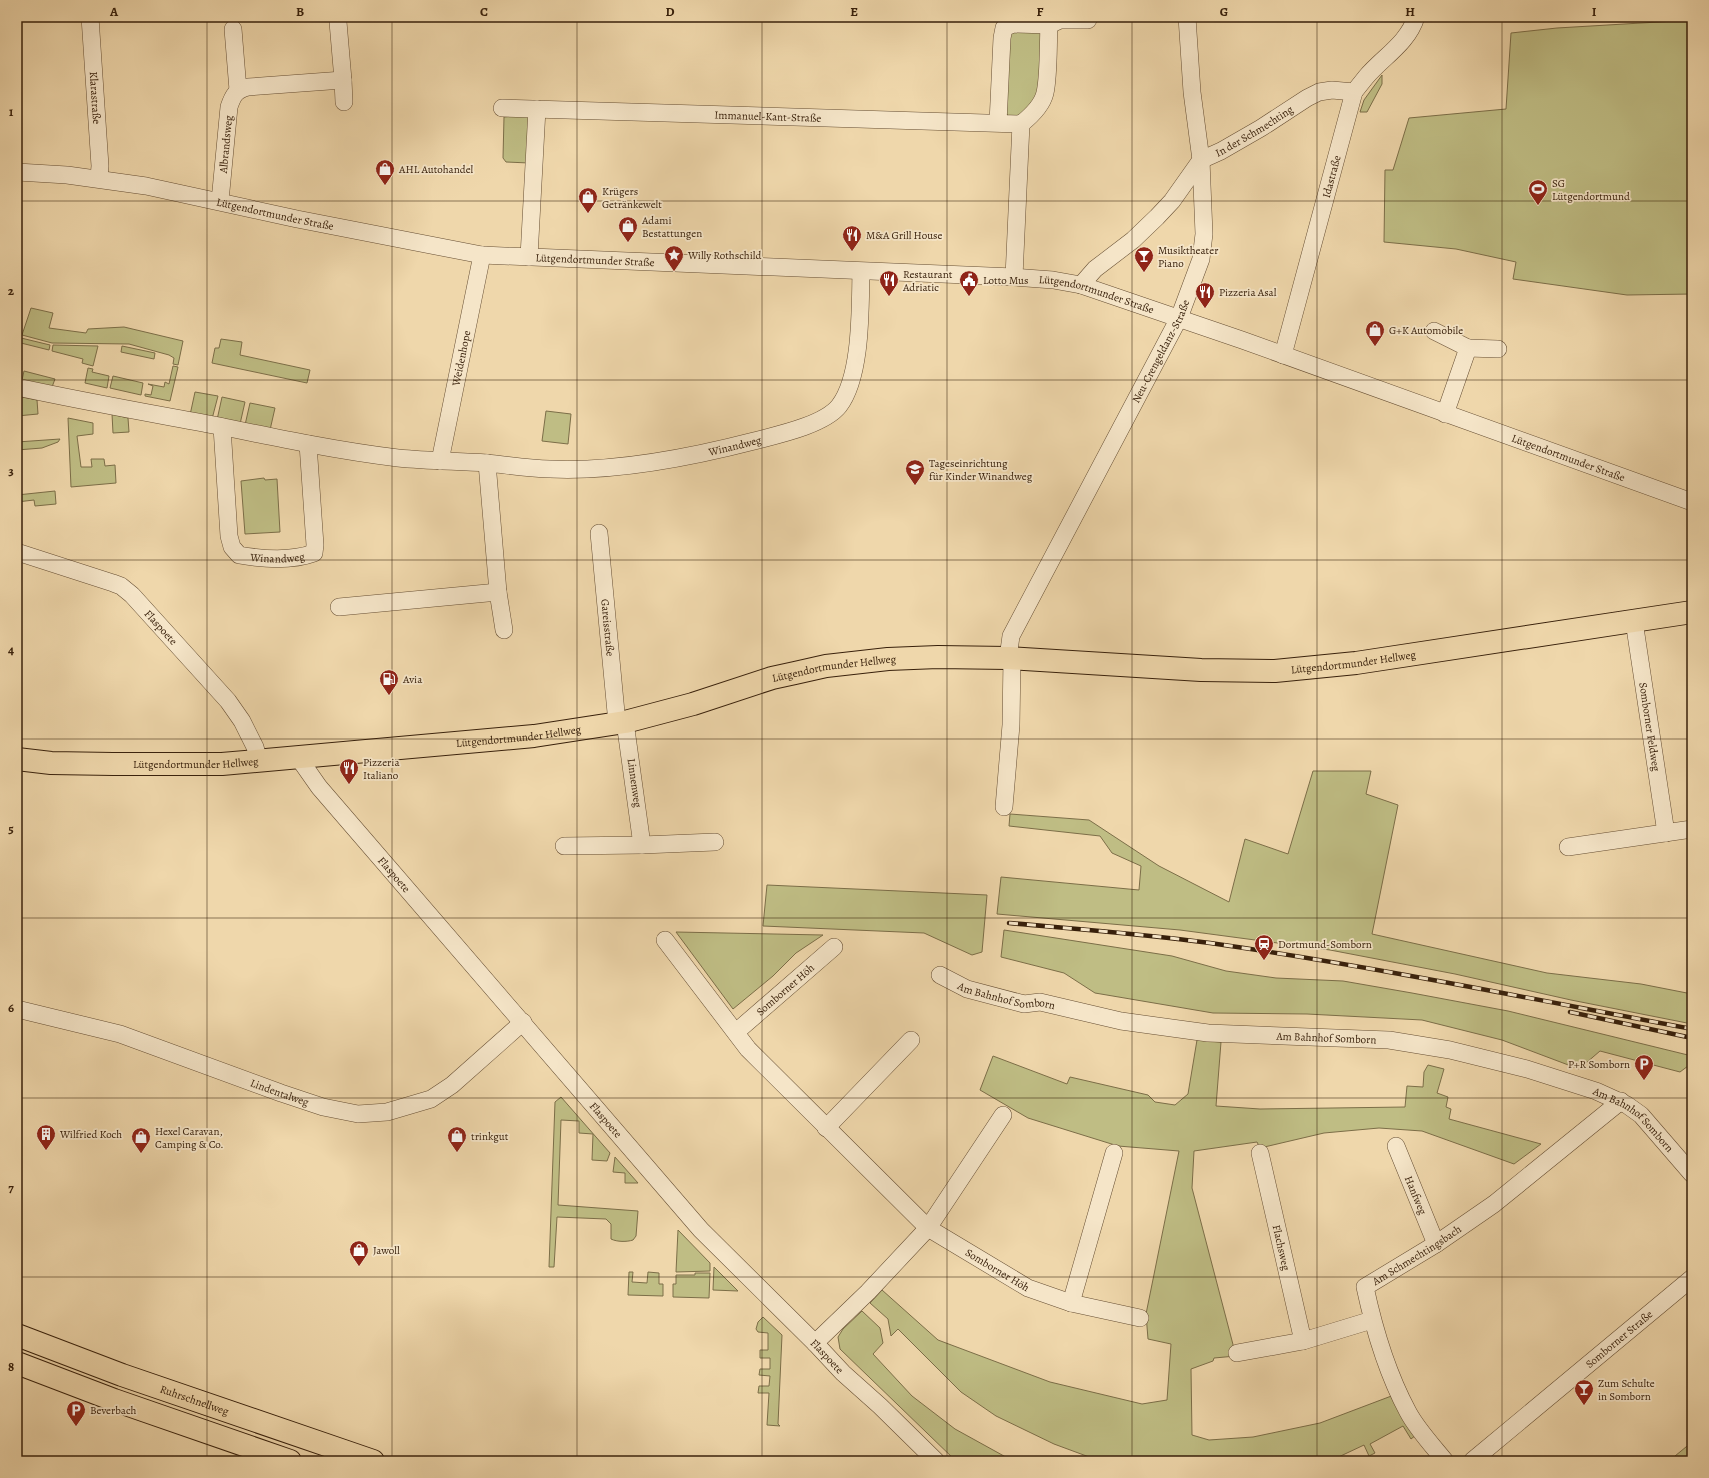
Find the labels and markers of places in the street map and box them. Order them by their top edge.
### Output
shop icon: AHL Autohandel [374,158,396,186]
place label: AHL Autohandel [398,162,474,177]
place label: SG Lütgendortmund [1552,176,1630,204]
sports icon: SG Lütgendortmund [1527,178,1549,206]
place label: Krügers Getränkewelt [602,184,662,212]
shop icon: Krügers Getränkewelt [577,186,599,214]
place label: Adami Bestattungen [641,213,702,241]
shop icon: Adami Bestattungen [617,215,639,243]
restaurant icon: M&A Grill House [841,224,863,252]
place label: M&A Grill House [866,228,943,243]
place label: Musiktheater Piano [1158,243,1218,271]
place icon: Willy Rothschild [663,244,685,272]
bar icon: Musiktheater Piano [1133,245,1155,273]
place label: Willy Rothschild [687,248,761,263]
place label: Restaurant Adriatic [902,267,953,295]
restaurant icon: Restaurant Adriatic [878,269,900,297]
public building icon: Lotto Mus [958,269,980,297]
place label: Lotto Mus [983,273,1028,288]
restaurant icon: Pizzeria Asal [1194,281,1216,309]
place label: Pizzeria Asal [1219,285,1277,300]
shop icon: G+K Automobile [1364,319,1386,347]
place label: G+K Automobile [1389,323,1463,338]
place label: Tageseinrichtung für Kinder Winandweg [929,456,1033,484]
school or university icon: Tageseinrichtung für Kinder Winandweg [904,458,926,486]
fuel station icon: Avia [378,668,400,696]
place label: Avia [402,672,423,687]
place label: Pizzeria Italiano [363,755,400,783]
restaurant icon: Pizzeria Italiano [338,757,360,785]
station icon: Dortmund-Somborn [1253,933,1275,961]
place label: Dortmund-Somborn [1278,937,1372,952]
parking icon: P+R Somborn [1633,1053,1655,1081]
place label: P+R Somborn [1568,1057,1630,1072]
building icon: Wilfried Koch [35,1123,57,1151]
place label: Hexel Caravan, Camping & Co. [155,1124,224,1152]
shop icon: trinkgut [446,1125,468,1153]
shop icon: Hexel Caravan, Camping & Co. [130,1126,152,1154]
place label: Wilfried Koch [59,1127,122,1142]
place label: trinkgut [471,1129,509,1144]
shop icon: Jawoll [348,1239,370,1267]
place label: Jawoll [373,1243,400,1258]
place label: Zum Schulte in Somborn [1598,1376,1655,1404]
bar icon: Zum Schulte in Somborn [1573,1378,1595,1406]
parking icon: Beverbach [65,1399,87,1427]
place label: Beverbach [90,1403,137,1418]

